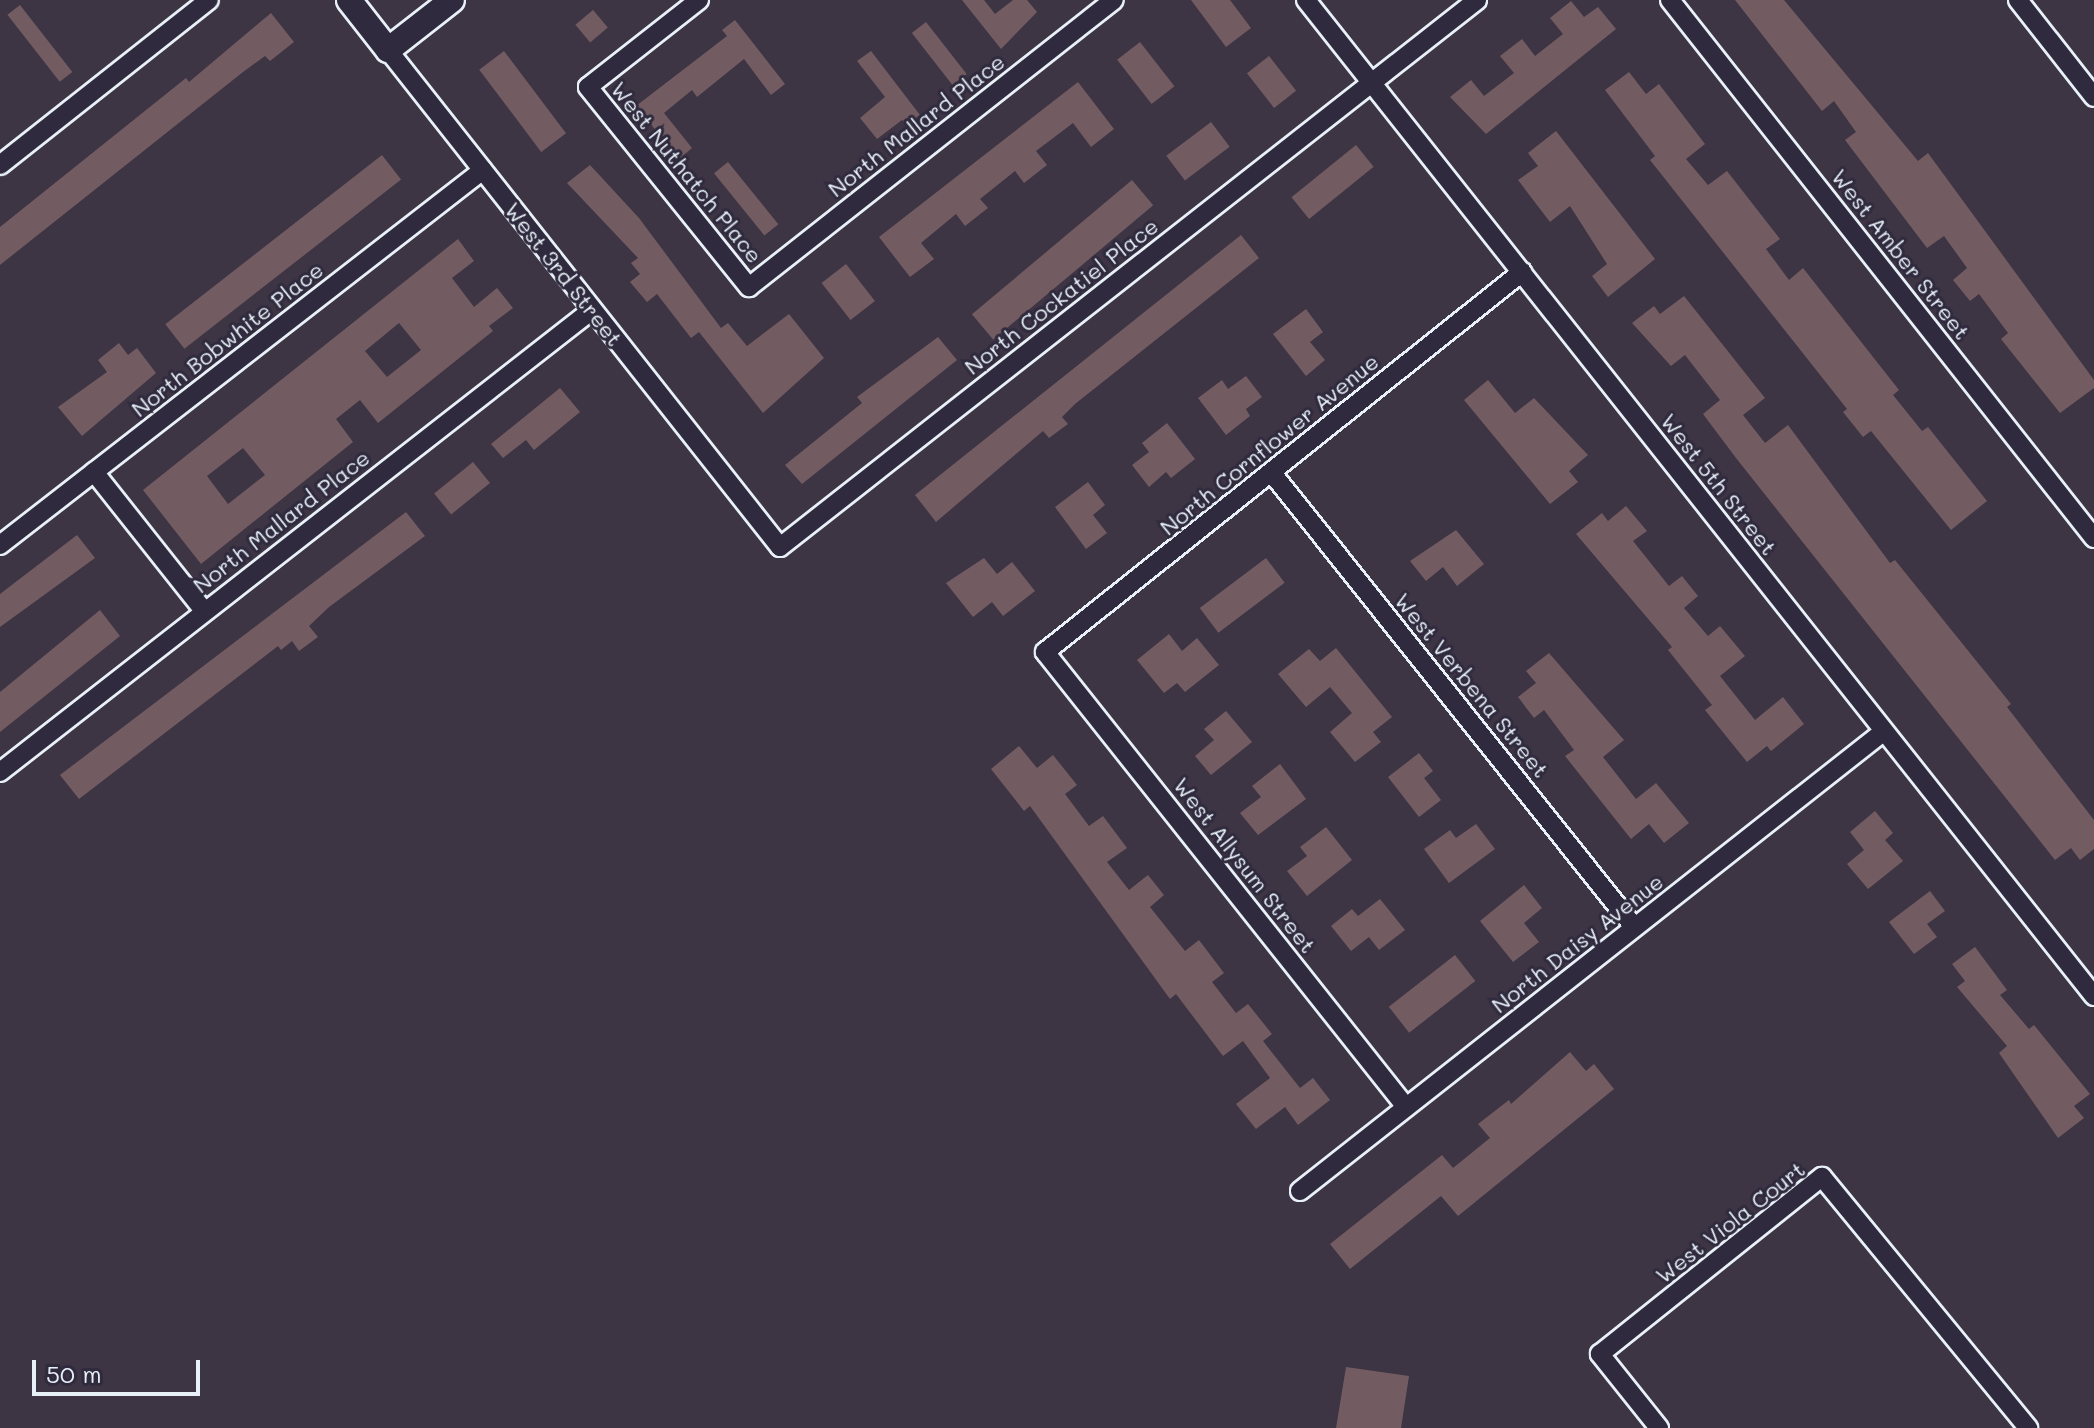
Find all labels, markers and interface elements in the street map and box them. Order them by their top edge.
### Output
street label: North Mallard Place [822,48,1010,202]
street label: West Nuthatch Place [606,76,768,268]
street label: West Amber Street [1826,164,1976,344]
street label: West 3rd Street [500,197,628,351]
street label: North Cockatiel Place [959,212,1163,380]
street label: North Bobwhite Place [126,256,328,422]
street label: North Cornflower Avenue [1154,348,1384,540]
street label: West 5th Street [1656,408,1782,560]
street label: North Mallard Place [187,444,375,598]
street label: West Verbena Street [1389,587,1555,783]
street label: West Allysum Street [1168,772,1322,958]
street label: North Daisy Avenue [1486,868,1668,1018]
street label: West Viola Court [1650,1156,1810,1288]
scale bar [36,1344,204,1394]
text: 50 m [46,1358,102,1389]

